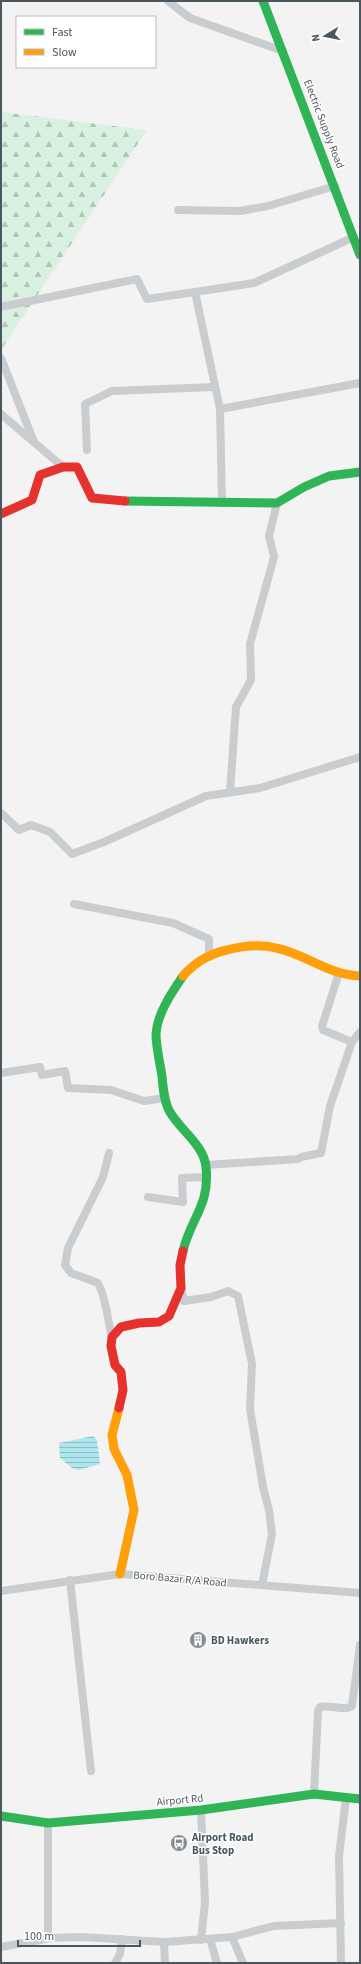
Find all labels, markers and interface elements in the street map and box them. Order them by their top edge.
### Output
legend [16,16,156,68]
north arrow [305,16,345,56]
text: Fast [52,24,72,41]
text: N [308,33,324,43]
text: Slow [52,44,77,61]
street label: Electric Supply Road [300,77,348,171]
street label: Boro Bazar R/A Road [133,1567,227,1591]
building icon: BD Hawkers [188,1630,208,1650]
place label: BD Hawkers [211,1633,269,1648]
street label: Airport Rd [156,1790,204,1810]
place label: Airport Road Bus Stop [191,1830,254,1858]
bus stop icon: Airport Road Bus Stop [169,1833,189,1853]
scale bar [18,1922,140,1948]
text: 100 m [24,1928,54,1945]

